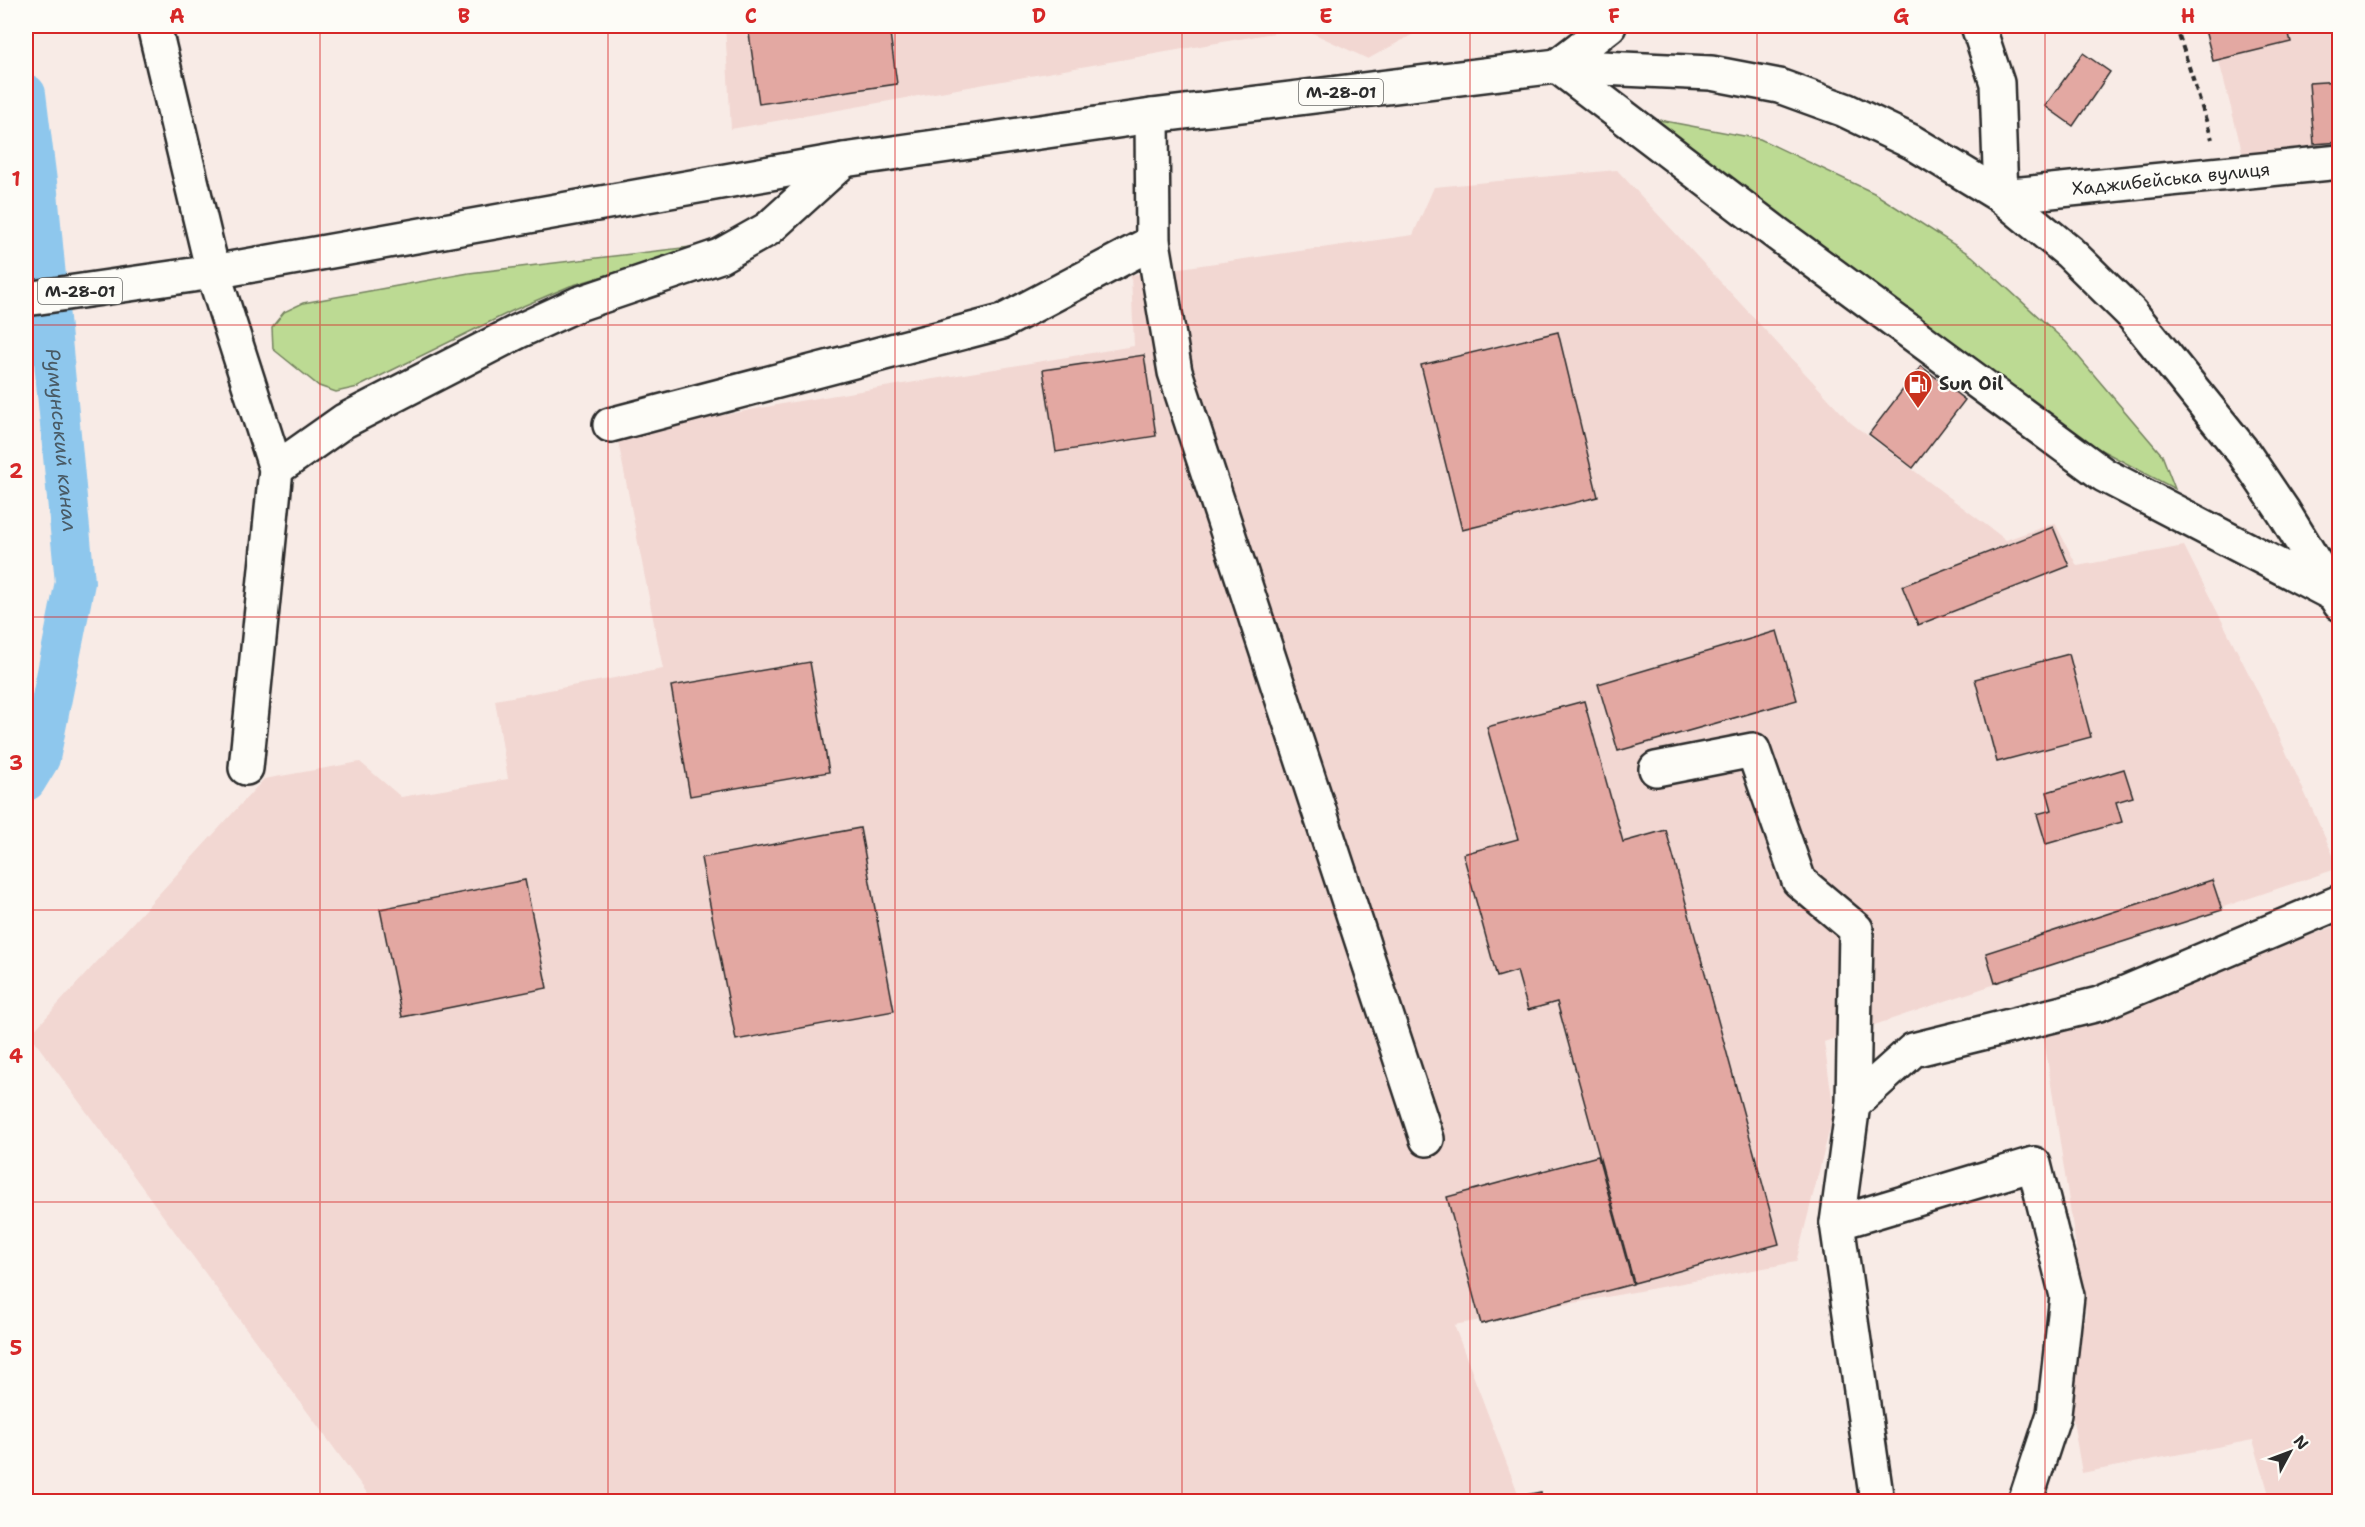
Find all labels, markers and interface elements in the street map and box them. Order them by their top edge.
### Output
text: A [169,3,185,29]
text: B [458,3,470,29]
text: C [745,3,757,29]
text: D [1032,3,1046,29]
text: E [1319,3,1333,29]
text: F [1608,3,1620,29]
text: G [1893,3,1909,29]
text: H [2181,3,2195,29]
road number: М-28-01 [1299,79,1383,105]
street label: Хаджибейська вулиця [2071,157,2271,201]
text: 1 [11,166,21,192]
road number: М-28-01 [38,278,122,304]
water label: Румунський канал [40,347,83,533]
fuel station icon: Sun Oil [1902,368,1934,410]
place label: Sun Oil [1939,372,2003,396]
text: 2 [9,458,23,484]
text: 3 [9,750,23,776]
text: 4 [9,1043,23,1069]
text: 5 [10,1335,22,1361]
north arrow [2260,1422,2320,1482]
text: N [2289,1431,2313,1454]

